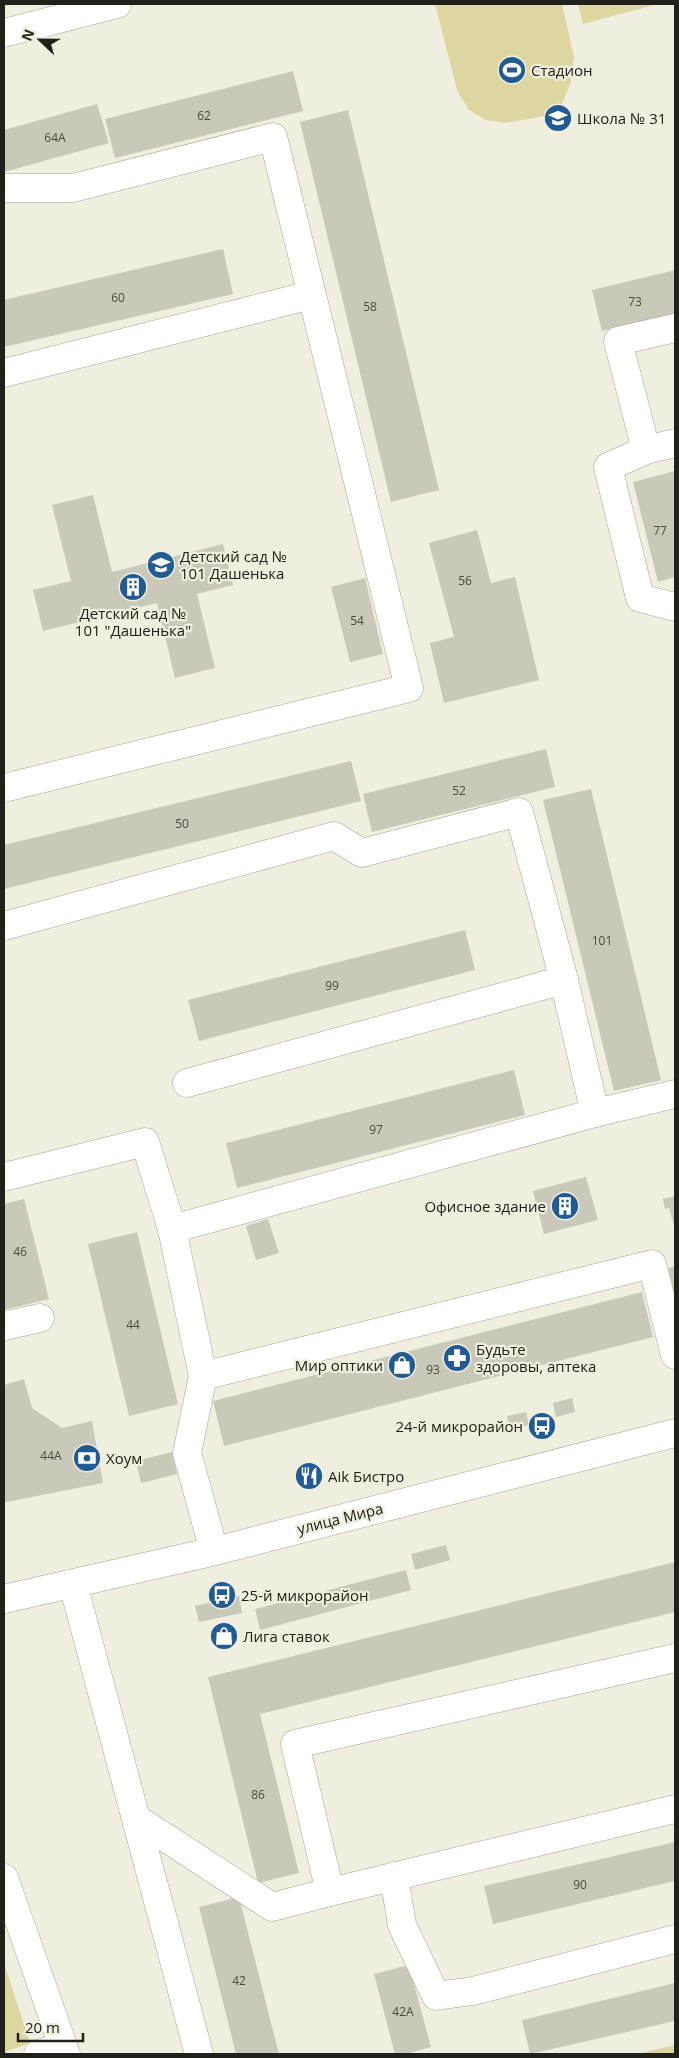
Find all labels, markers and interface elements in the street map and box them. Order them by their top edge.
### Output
north arrow [15,15,65,65]
text: N [17,26,38,44]
sports icon: Стадион [497,55,527,85]
place label: Стадион [531,60,593,80]
school or university icon: Школа № 31 [543,103,573,133]
house number: 62 [197,107,211,124]
place label: Школа № 31 [577,108,666,128]
house number: 64А [44,129,66,146]
house number: 60 [111,289,125,306]
house number: 73 [628,293,642,310]
house number: 58 [363,298,377,315]
house number: 77 [653,522,667,539]
place label: Детский сад № 101 Дашенька [180,546,287,583]
school or university icon: Детский сад № 101 Дашенька [146,550,176,580]
building icon: Детский сад № 101 "Дашенька" [118,572,148,602]
house number: 56 [458,572,472,589]
place label: Детский сад № 101 "Дашенька" [75,603,191,640]
house number: 54 [350,612,364,629]
house number: 52 [452,782,466,799]
house number: 50 [175,815,189,832]
house number: 101 [592,932,612,949]
house number: 99 [325,977,339,994]
house number: 97 [369,1121,383,1138]
building icon: Офисное здание [550,1191,580,1221]
place label: Офисное здание [424,1196,546,1216]
house number: 46 [13,1243,27,1260]
house number: 44 [126,1316,140,1333]
place label: Будьте здоровы, аптека [476,1339,596,1376]
pharmacy icon: Будьте здоровы, аптека [442,1343,472,1373]
shop icon: Мир оптики [387,1350,417,1380]
place label: Мир оптики [295,1355,383,1375]
house number: 93 [426,1361,440,1378]
bus stop icon: 24-й микрорайон [527,1411,557,1441]
place label: 24-й микрорайон [396,1416,523,1436]
bank icon: Хоум [72,1443,102,1473]
house number: 44А [40,1447,62,1464]
place label: Хоум [106,1448,142,1468]
restaurant icon: Aik Бистро [294,1461,324,1491]
place label: Aik Бистро [328,1466,404,1486]
street label: улица Мира [295,1498,385,1538]
bus stop icon: 25-й микрорайон [207,1580,237,1610]
place label: 25-й микрорайон [241,1585,368,1605]
shop icon: Лига ставок [209,1621,239,1651]
place label: Лига ставок [243,1626,330,1646]
house number: 86 [251,1786,265,1803]
house number: 90 [573,1876,587,1893]
house number: 42 [232,1972,246,1989]
house number: 42А [392,2003,414,2020]
scale bar [18,2010,82,2042]
text: 20 m [25,2017,60,2037]

